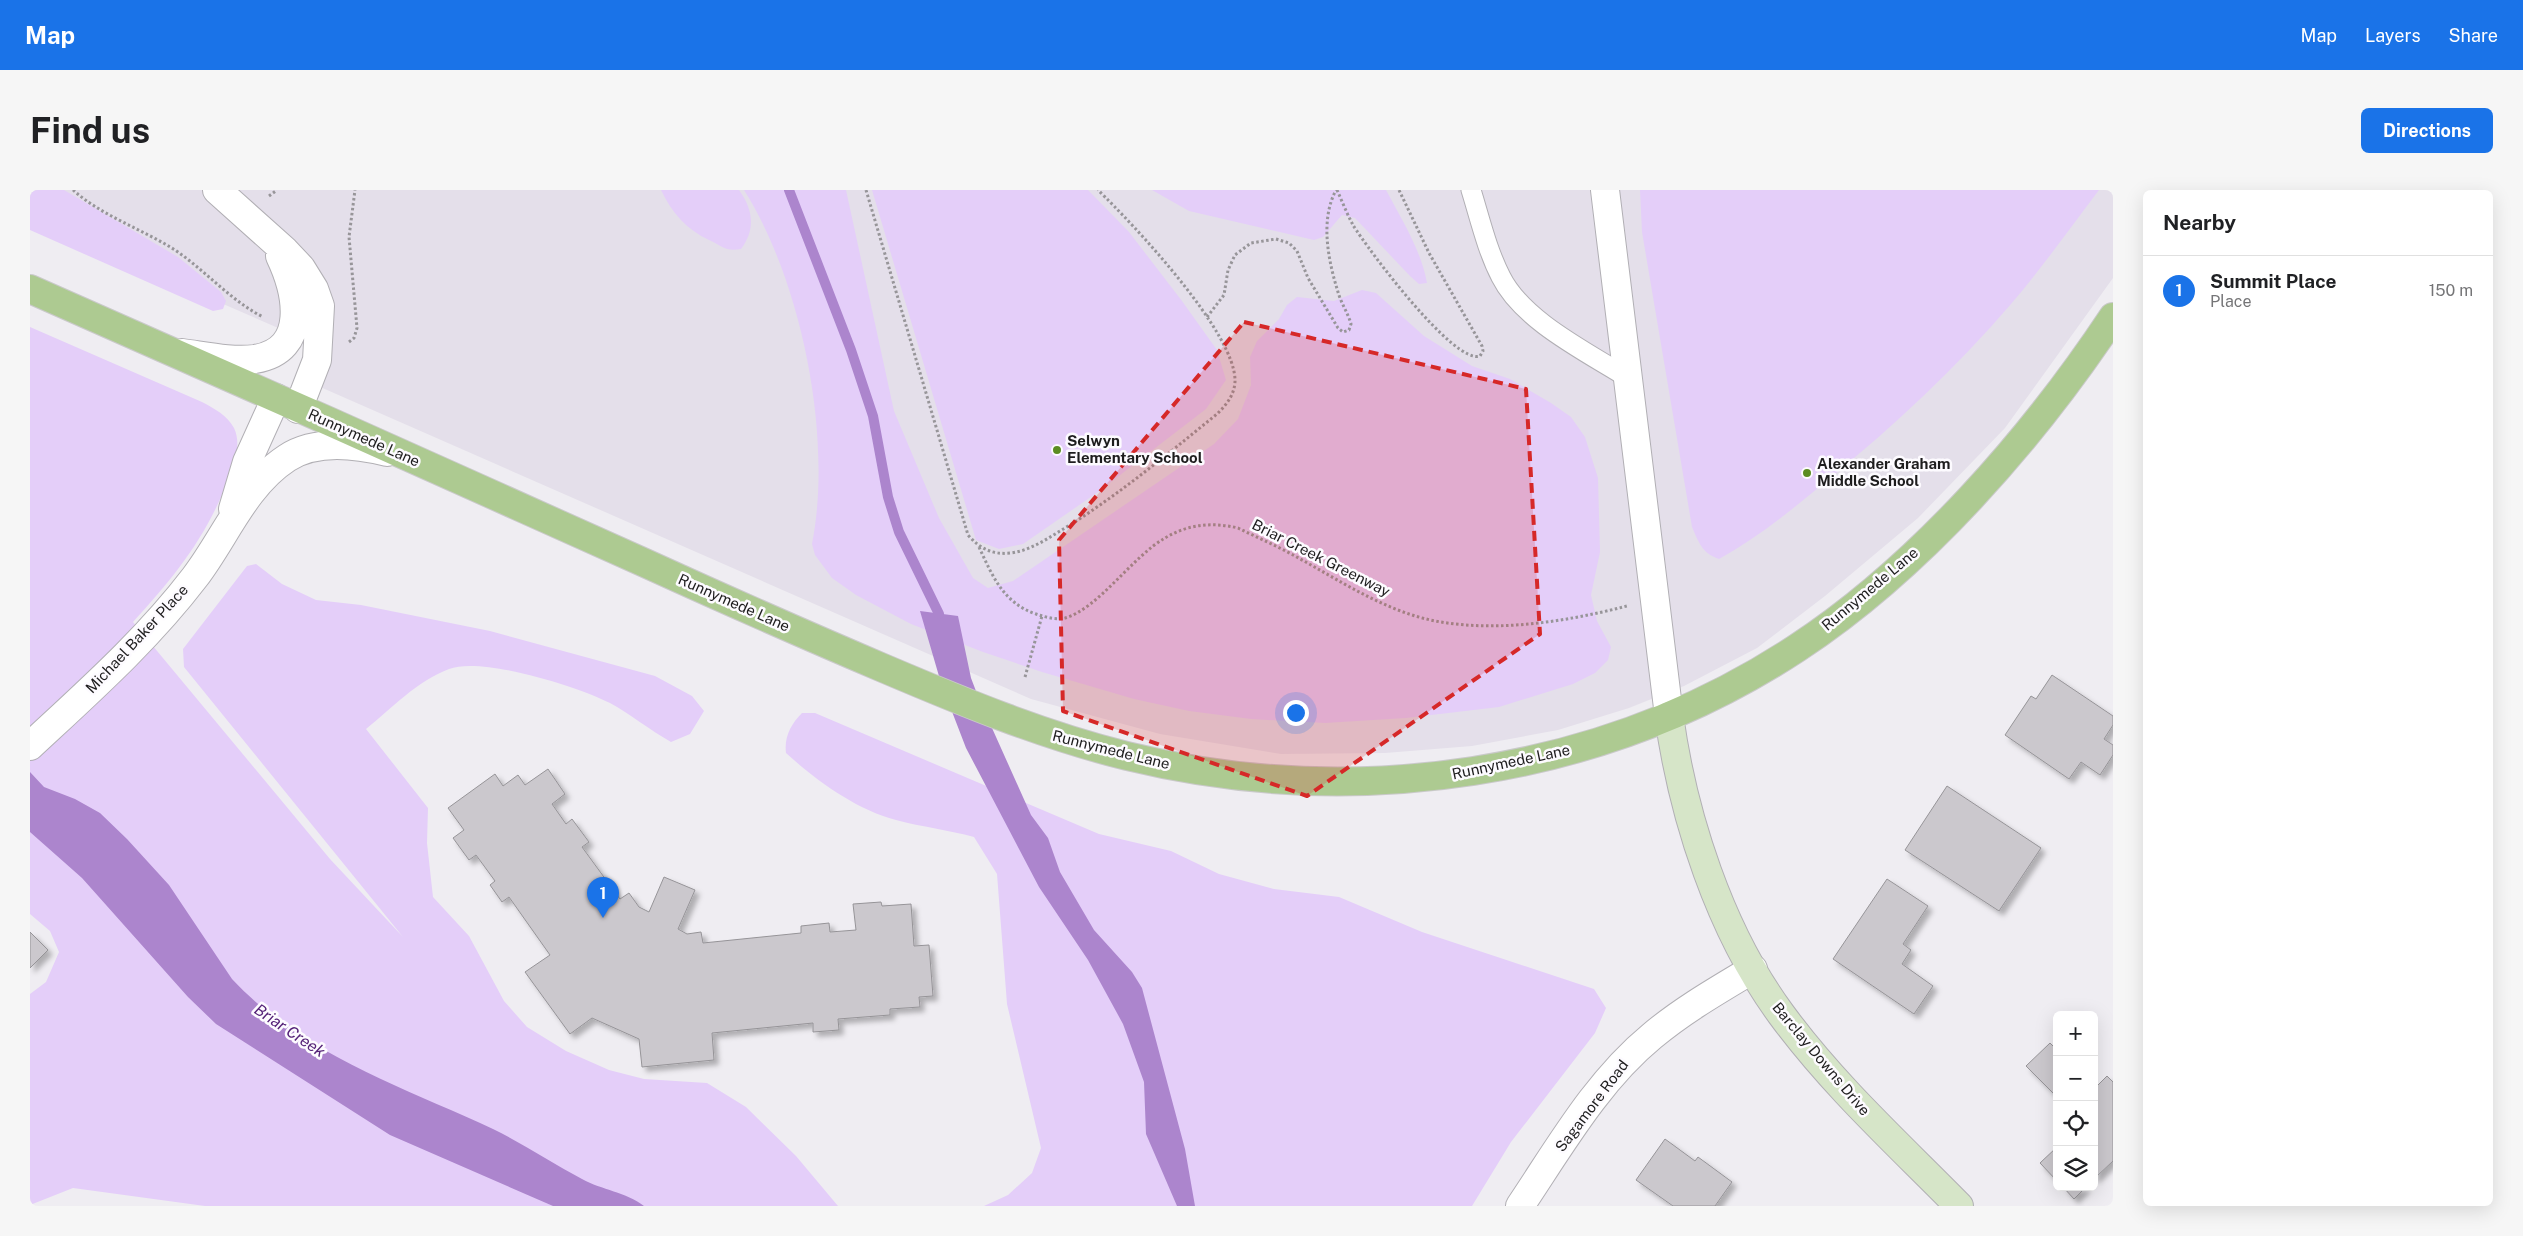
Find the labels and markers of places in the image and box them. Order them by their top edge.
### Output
place label: Selwyn Elementary School [1067,432,1203,466]
marker: Selwyn Elementary School [1051,444,1063,456]
place label: Alexander Graham Middle School [1817,455,1950,489]
marker: Alexander Graham Middle School [1801,467,1813,479]
pin: 1 [587,877,619,918]

